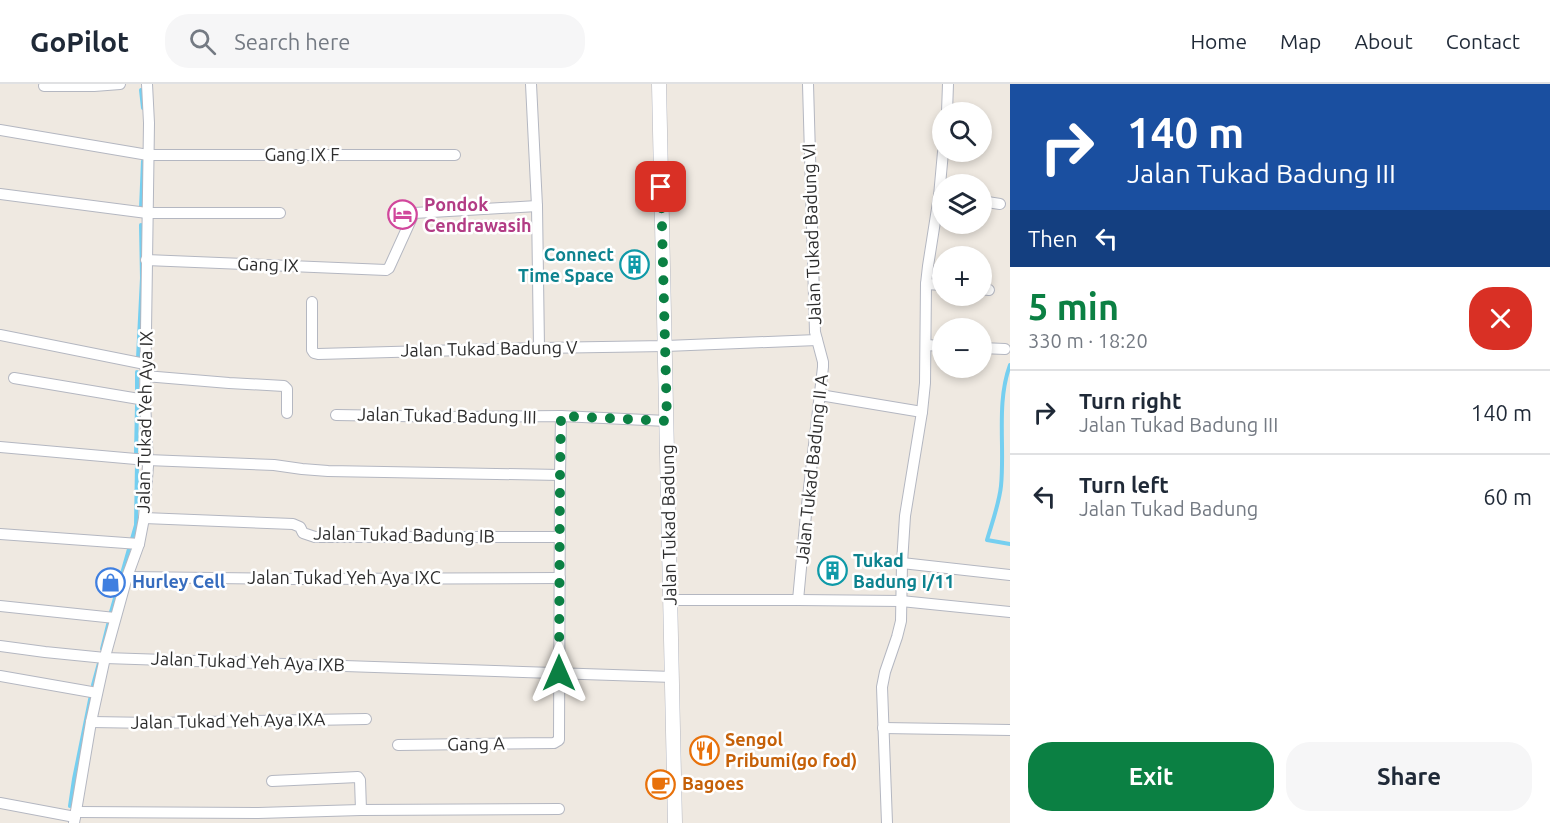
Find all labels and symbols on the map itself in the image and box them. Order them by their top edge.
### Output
street label: Jalan Tukad Badung VI [798,143,824,325]
street label: Gang IX F [264,144,340,164]
pin [635,161,686,212]
place label: Pondok Cendrawasih [424,194,532,235]
hotel icon: Pondok Cendrawasih [387,199,419,231]
place label: Connect Time Space [518,244,614,285]
building icon: Connect Time Space [619,249,651,281]
street label: Gang IX [237,253,299,275]
street label: Jalan Tukad Yeh Aya IX [132,331,156,513]
street label: Jalan Tukad Badung V [400,336,578,360]
street label: Jalan Tukad Badung II A [791,373,831,565]
street label: Jalan Tukad Badung III [357,403,537,427]
street label: Jalan Tukad Badung [657,444,679,606]
street label: Jalan Tukad Badung IB [313,522,495,546]
place label: Tukad Badung I/11 [853,550,955,591]
building icon: Tukad Badung I/11 [816,555,848,587]
shop icon: Hurley Cell [95,566,127,598]
street label: Jalan Tukad Yeh Aya IXC [247,567,441,587]
place label: Hurley Cell [132,571,226,591]
position arrow [527,641,591,705]
street label: Jalan Tukad Yeh Aya IXB [151,648,345,674]
street label: Jalan Tukad Yeh Aya IXA [130,708,326,732]
place label: Sengol Pribumi(go fod) [725,729,857,771]
street label: Gang A [447,732,505,754]
restaurant icon: Sengol Pribumi(go fod) [688,734,720,766]
cafe icon: Bagoes [645,768,677,800]
place label: Bagoes [682,773,744,793]

